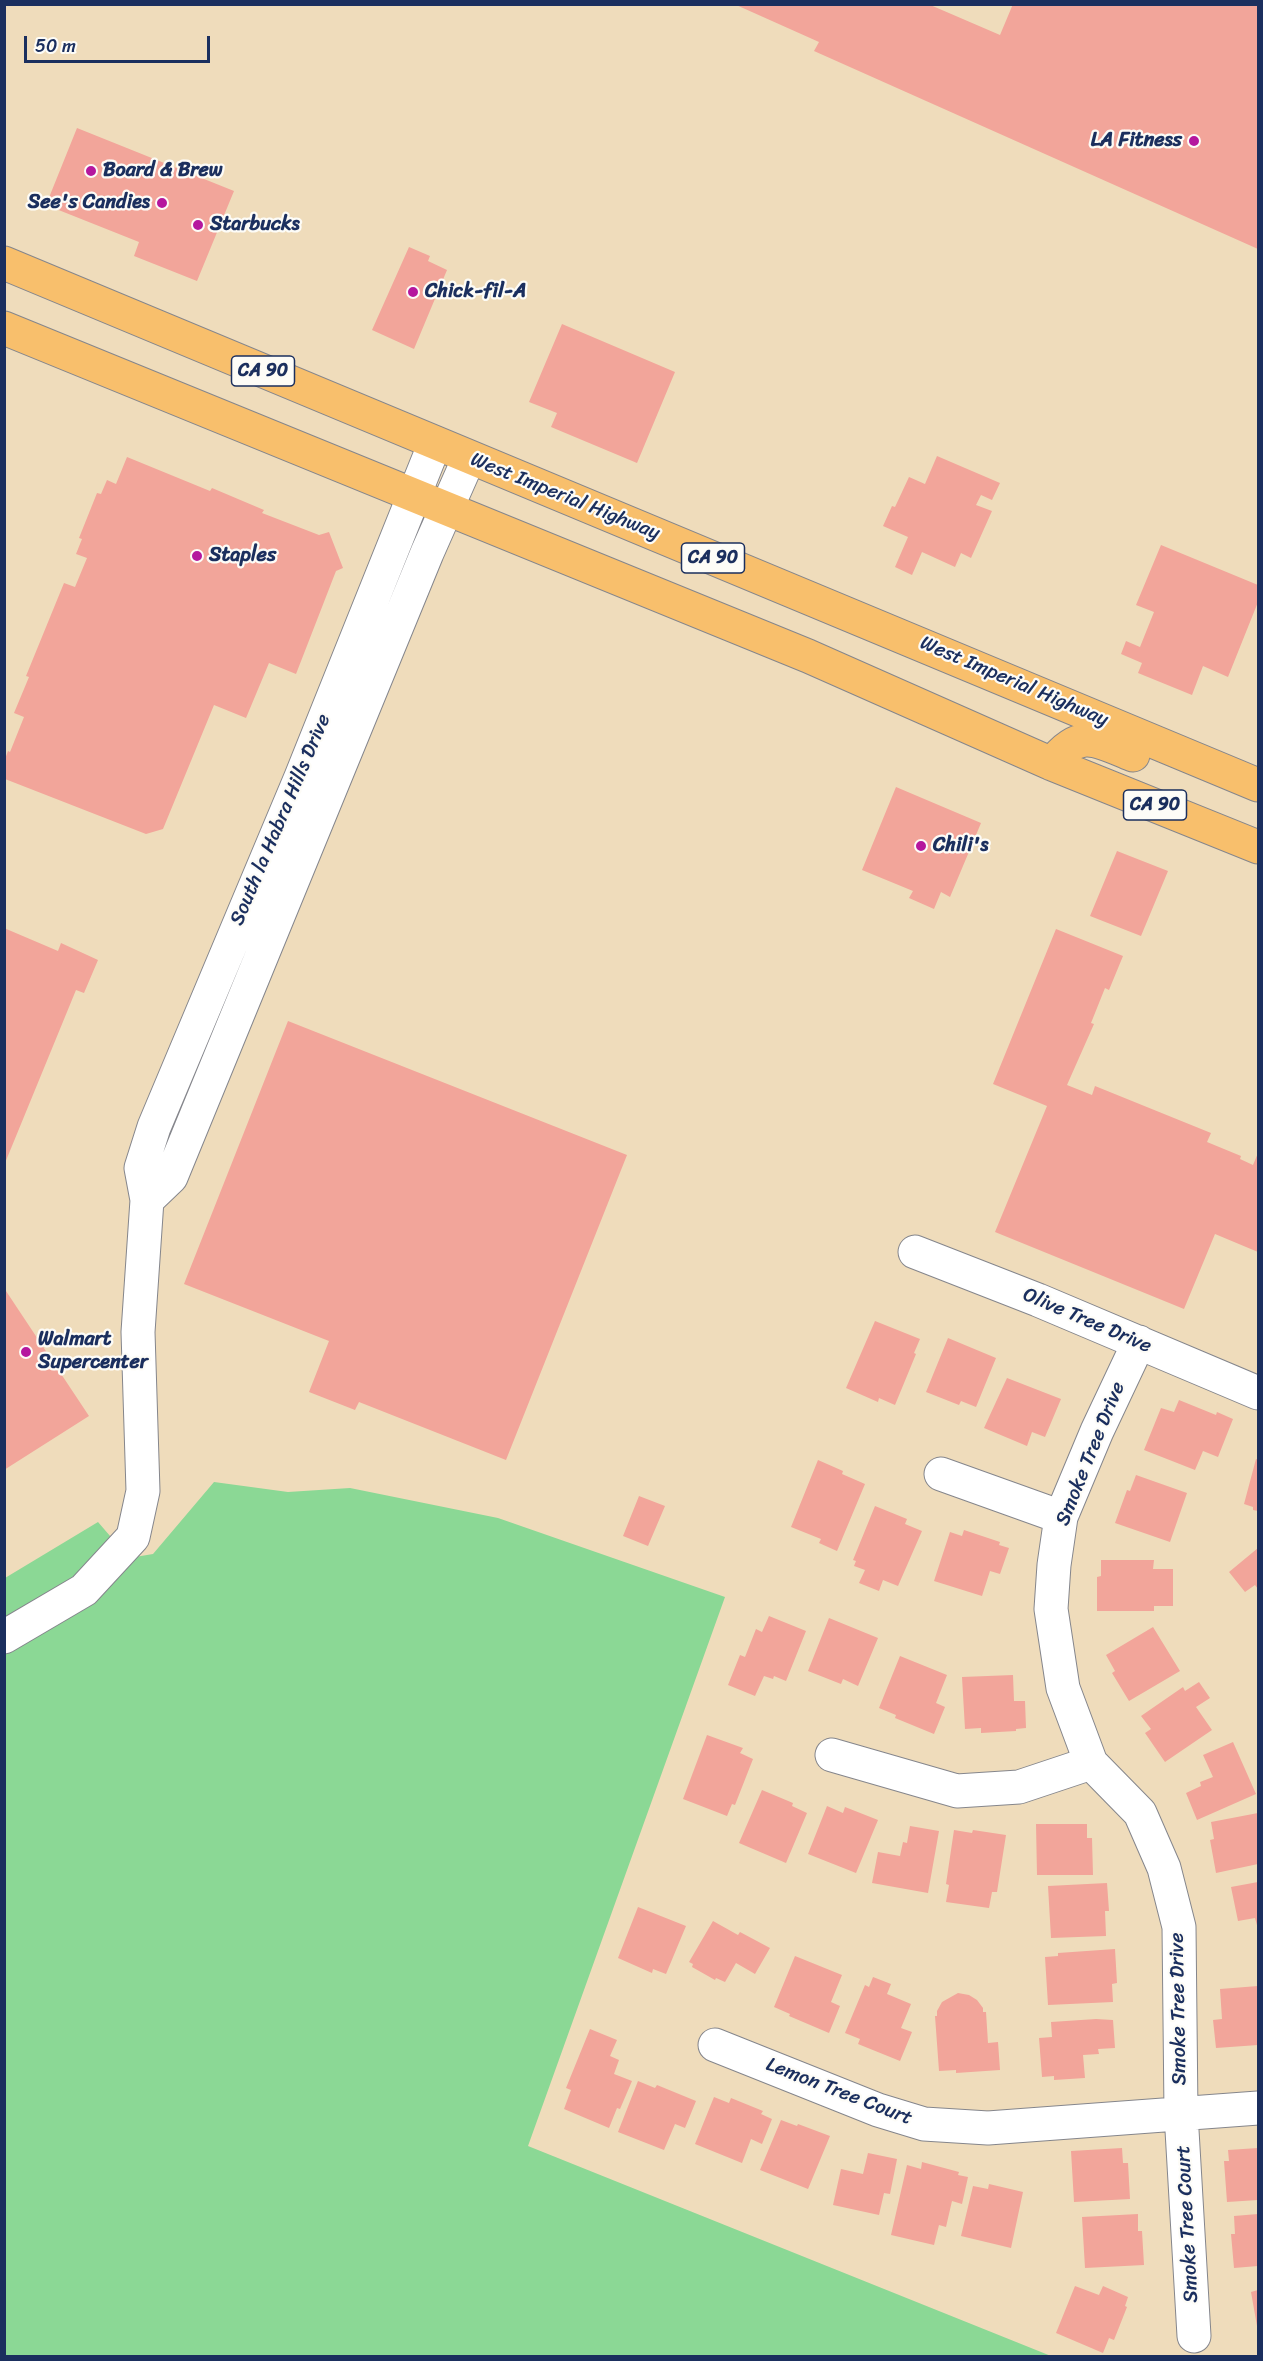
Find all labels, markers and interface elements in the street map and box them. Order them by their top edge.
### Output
scale bar [27,24,213,62]
text: 50 m [35,30,76,62]
place label: LA Fitness [1091,129,1182,153]
marker: LA Fitness [1187,134,1201,148]
place label: Board & Brew [103,159,223,183]
marker: Board & Brew [84,164,98,178]
place label: See's Candies [28,191,150,215]
marker: See's Candies [155,196,169,210]
place label: Starbucks [210,213,300,237]
marker: Starbucks [191,218,205,232]
place label: Chick-fil-A [425,280,526,304]
marker: Chick-fil-A [406,285,420,299]
road number: CA 90 [232,356,294,386]
street label: West Imperial Highway [467,448,663,546]
road number: CA 90 [682,543,744,573]
place label: Staples [209,544,276,568]
marker: Staples [190,549,204,563]
street label: West Imperial Highway [916,631,1112,733]
street label: South la Habra Hills Drive [226,711,336,929]
road number: CA 90 [1124,790,1186,820]
place label: Chili's [933,834,988,858]
marker: Chili's [914,839,928,853]
street label: Olive Tree Drive [1019,1283,1155,1359]
place label: Walmart Supercenter [38,1328,148,1375]
marker: Walmart Supercenter [19,1345,33,1359]
street label: Smoke Tree Drive [1051,1379,1131,1529]
street label: Smoke Tree Drive [1166,1932,1192,2086]
street label: Lemon Tree Court [763,2053,915,2131]
street label: Smoke Tree Court [1172,2145,1204,2303]

